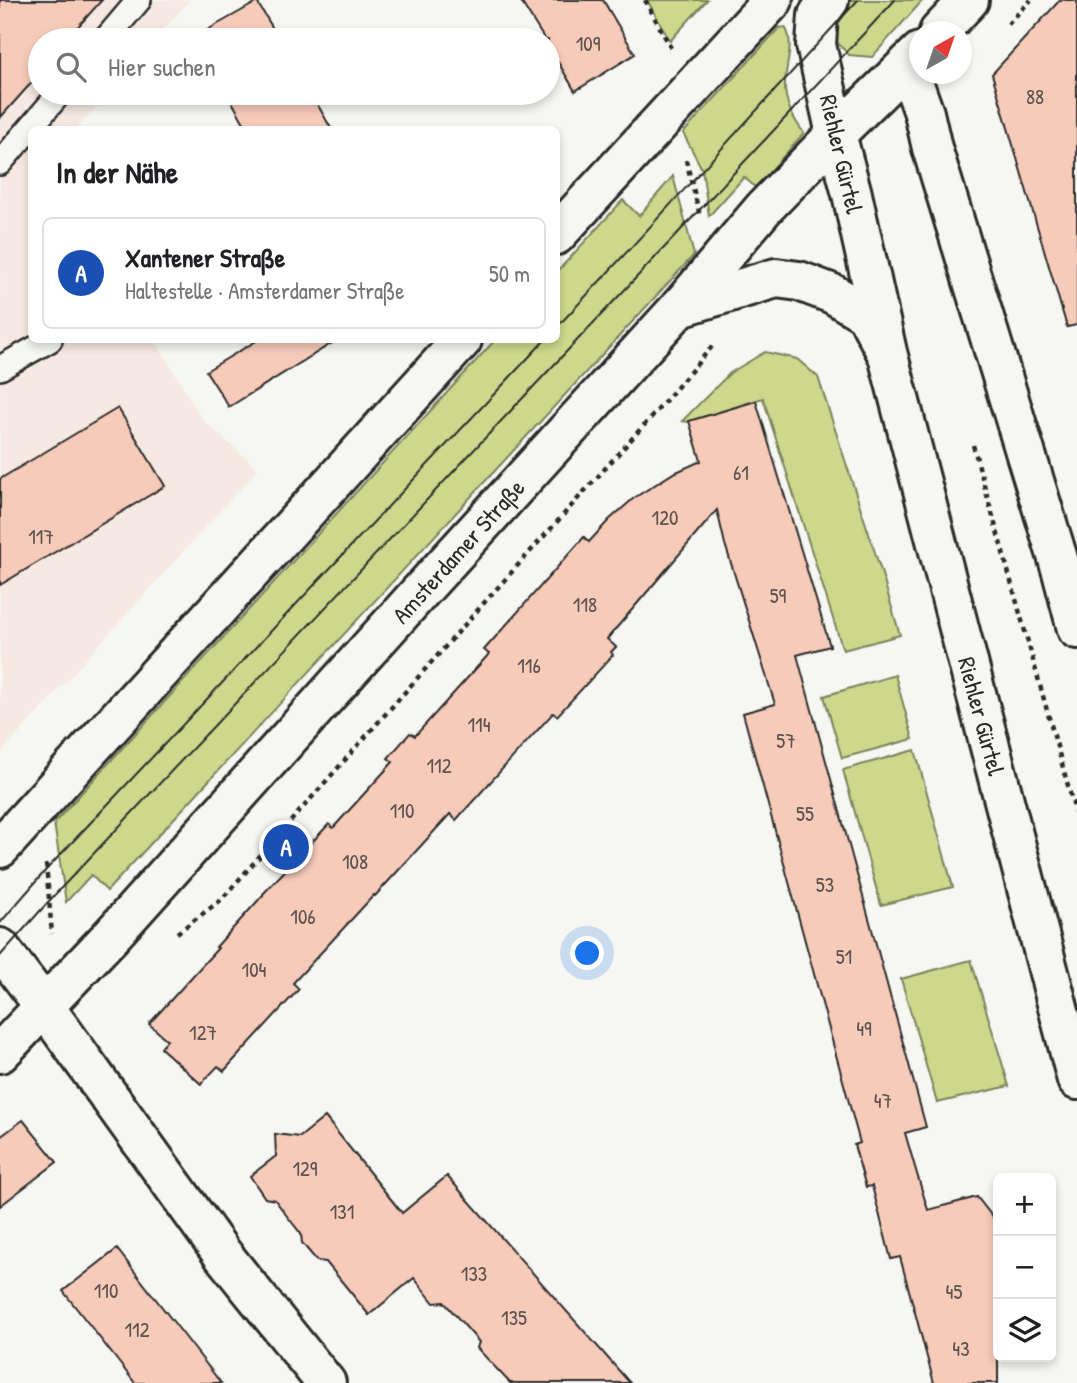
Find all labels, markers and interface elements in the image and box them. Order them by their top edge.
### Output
north arrow [909,21,972,84]
search box [28,28,560,105]
house number: 109 [576,29,601,58]
icon: search [52,48,90,86]
text: Hier suchen [108,49,216,84]
house number: 88 [1026,82,1044,111]
street label: Riehler Gürtel [813,91,871,217]
text: In der Nähe [56,152,178,192]
text: Xantener Straße [125,240,285,275]
text: A [75,258,87,289]
text: 50 m [489,258,530,289]
text: Haltestelle · Amsterdamer Straße [125,275,404,306]
house number: 61 [733,458,749,487]
street label: Amsterdamer Straße [385,472,532,630]
house number: 120 [652,503,678,532]
house number: 117 [28,522,54,551]
house number: 59 [770,581,787,610]
house number: 118 [573,590,597,619]
house number: 116 [517,651,541,680]
street label: Riehler Gürtel [951,653,1013,779]
house number: 114 [467,710,491,739]
house number: 57 [776,726,796,755]
house number: 112 [426,751,452,780]
house number: 110 [390,796,414,825]
house number: 55 [796,799,814,828]
pin: A [263,821,309,873]
house number: 108 [342,847,368,876]
house number: 53 [816,870,834,899]
house number: 106 [290,902,316,931]
your location [570,936,604,970]
house number: 51 [836,942,852,971]
house number: 104 [242,955,267,984]
house number: 49 [856,1014,872,1043]
house number: 127 [189,1018,217,1047]
house number: 47 [874,1086,892,1115]
house number: 129 [292,1154,318,1183]
map controls [993,1173,1056,1362]
button: + [993,1173,1056,1236]
house number: 131 [330,1197,354,1226]
button: − [993,1236,1056,1299]
house number: 133 [461,1259,487,1288]
house number: 110 [94,1276,118,1305]
house number: 45 [946,1277,962,1306]
button: layers [993,1299,1056,1362]
house number: 135 [501,1303,527,1332]
house number: 112 [124,1315,150,1344]
house number: 43 [952,1334,970,1363]

